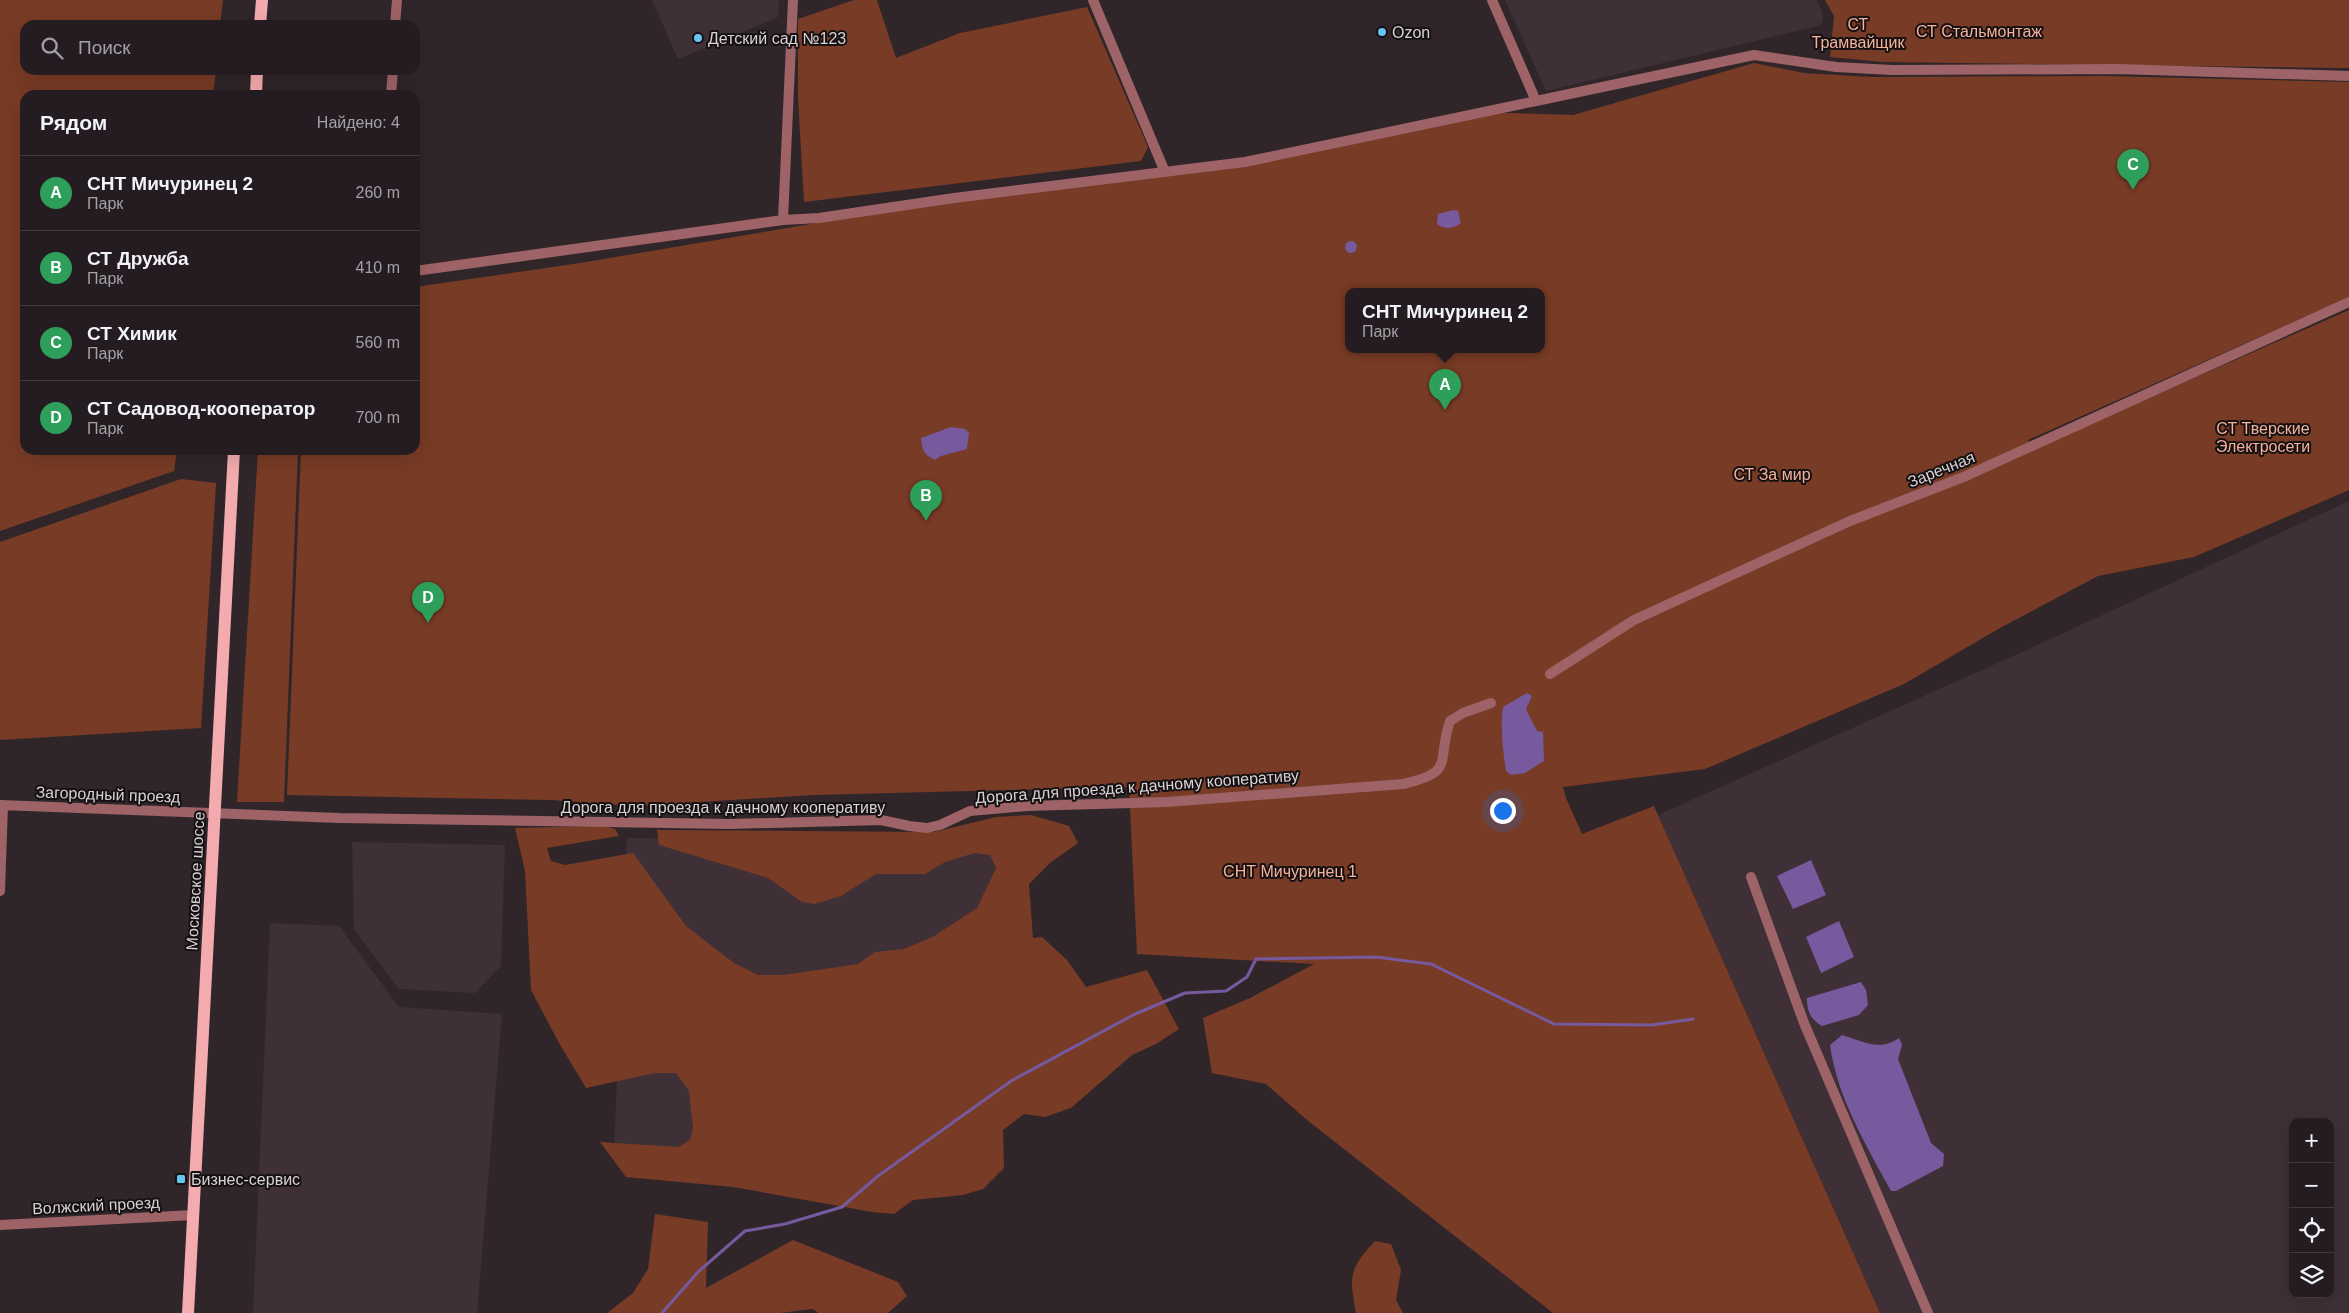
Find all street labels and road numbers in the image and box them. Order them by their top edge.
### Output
street label: Заречная [1905,448,1977,491]
street label: Дорога для проезда к дачному кооперативу [975,767,1299,806]
street label: Загородный проезд [35,783,181,806]
street label: Дорога для проезда к дачному кооперативу [561,799,885,816]
street label: Московское шоссе [183,811,208,951]
street label: Волжский проезд [32,1194,161,1217]

